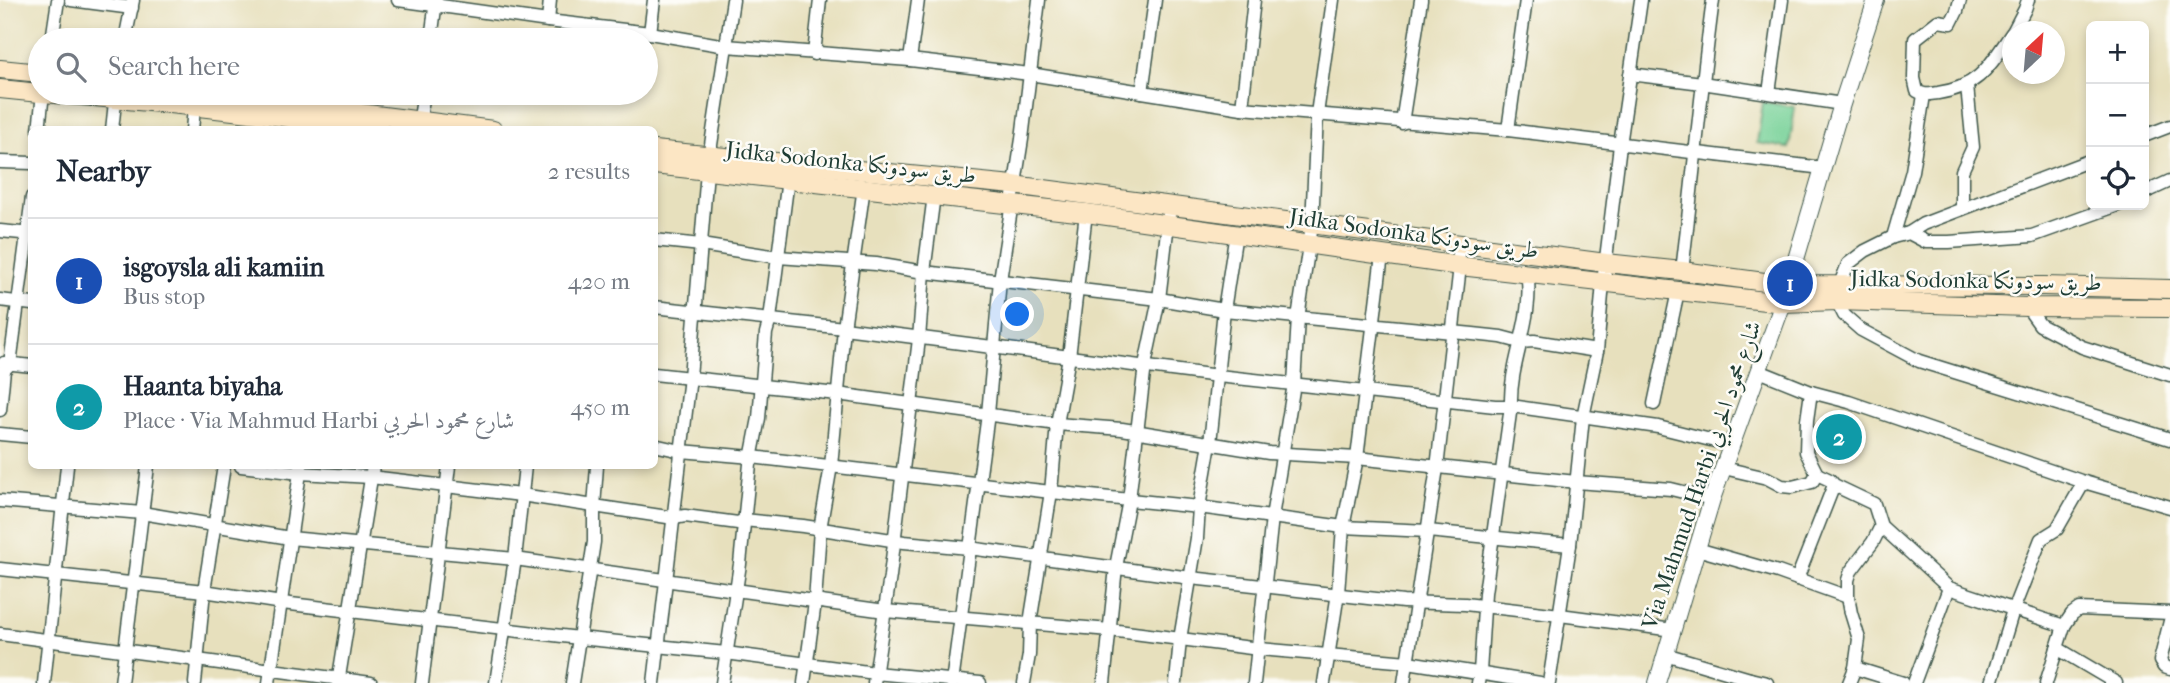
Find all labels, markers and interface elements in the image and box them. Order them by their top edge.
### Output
north arrow [2002,21,2065,84]
map controls [2086,21,2149,210]
button: + [2086,21,2149,84]
search box [28,28,658,105]
icon: search [52,48,90,86]
text: Search here [108,51,240,82]
button: − [2086,84,2149,147]
street label: Jidka Sodonka طريق سودونكا [722,136,977,190]
button: locate [2086,147,2149,210]
text: Nearby [56,154,151,189]
text: 2 results [548,158,630,185]
street label: Jidka Sodonka طريق سودونكا [1285,202,1540,265]
text: isgoysla ali kamiin [123,252,324,283]
pin: 1 [1767,257,1813,309]
street label: Jidka Sodonka طريق سودونكا [1848,265,2102,297]
text: 1 [75,268,83,295]
text: 420 m [568,268,630,295]
text: Bus stop [123,283,205,310]
your location [1000,297,1034,331]
street label: Via Mahmud Harbi شارع محمود الحربي [1636,317,1773,636]
text: Haanta biyaha [123,371,282,402]
text: 2 [73,394,85,421]
text: 450 m [570,394,630,421]
text: Place · Via Mahmud Harbi شارع محمود الحربي [123,407,514,434]
pin: 2 [1816,411,1862,463]

